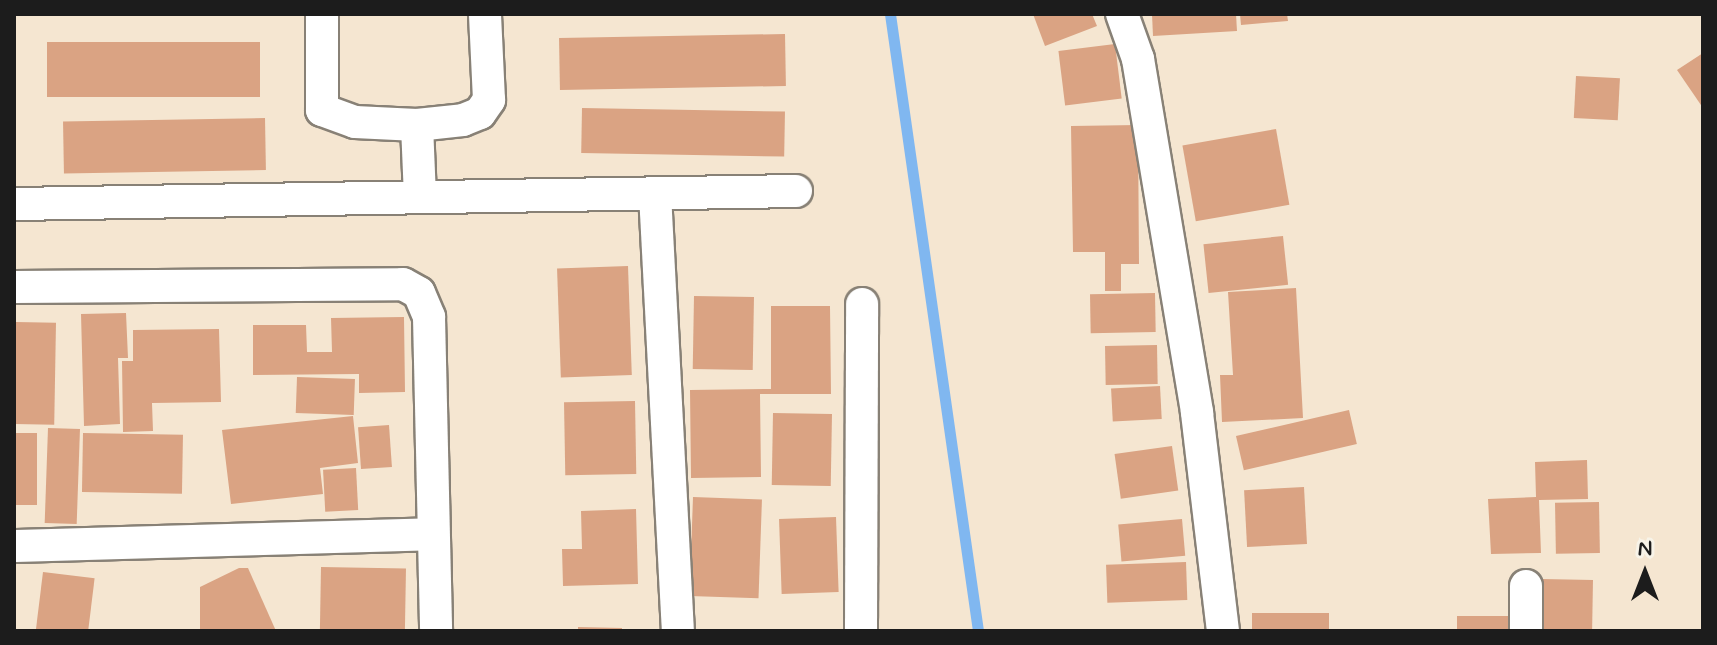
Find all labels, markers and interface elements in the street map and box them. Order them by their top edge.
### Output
north arrow [1605,533,1685,613]
text: N [1638,535,1652,563]

